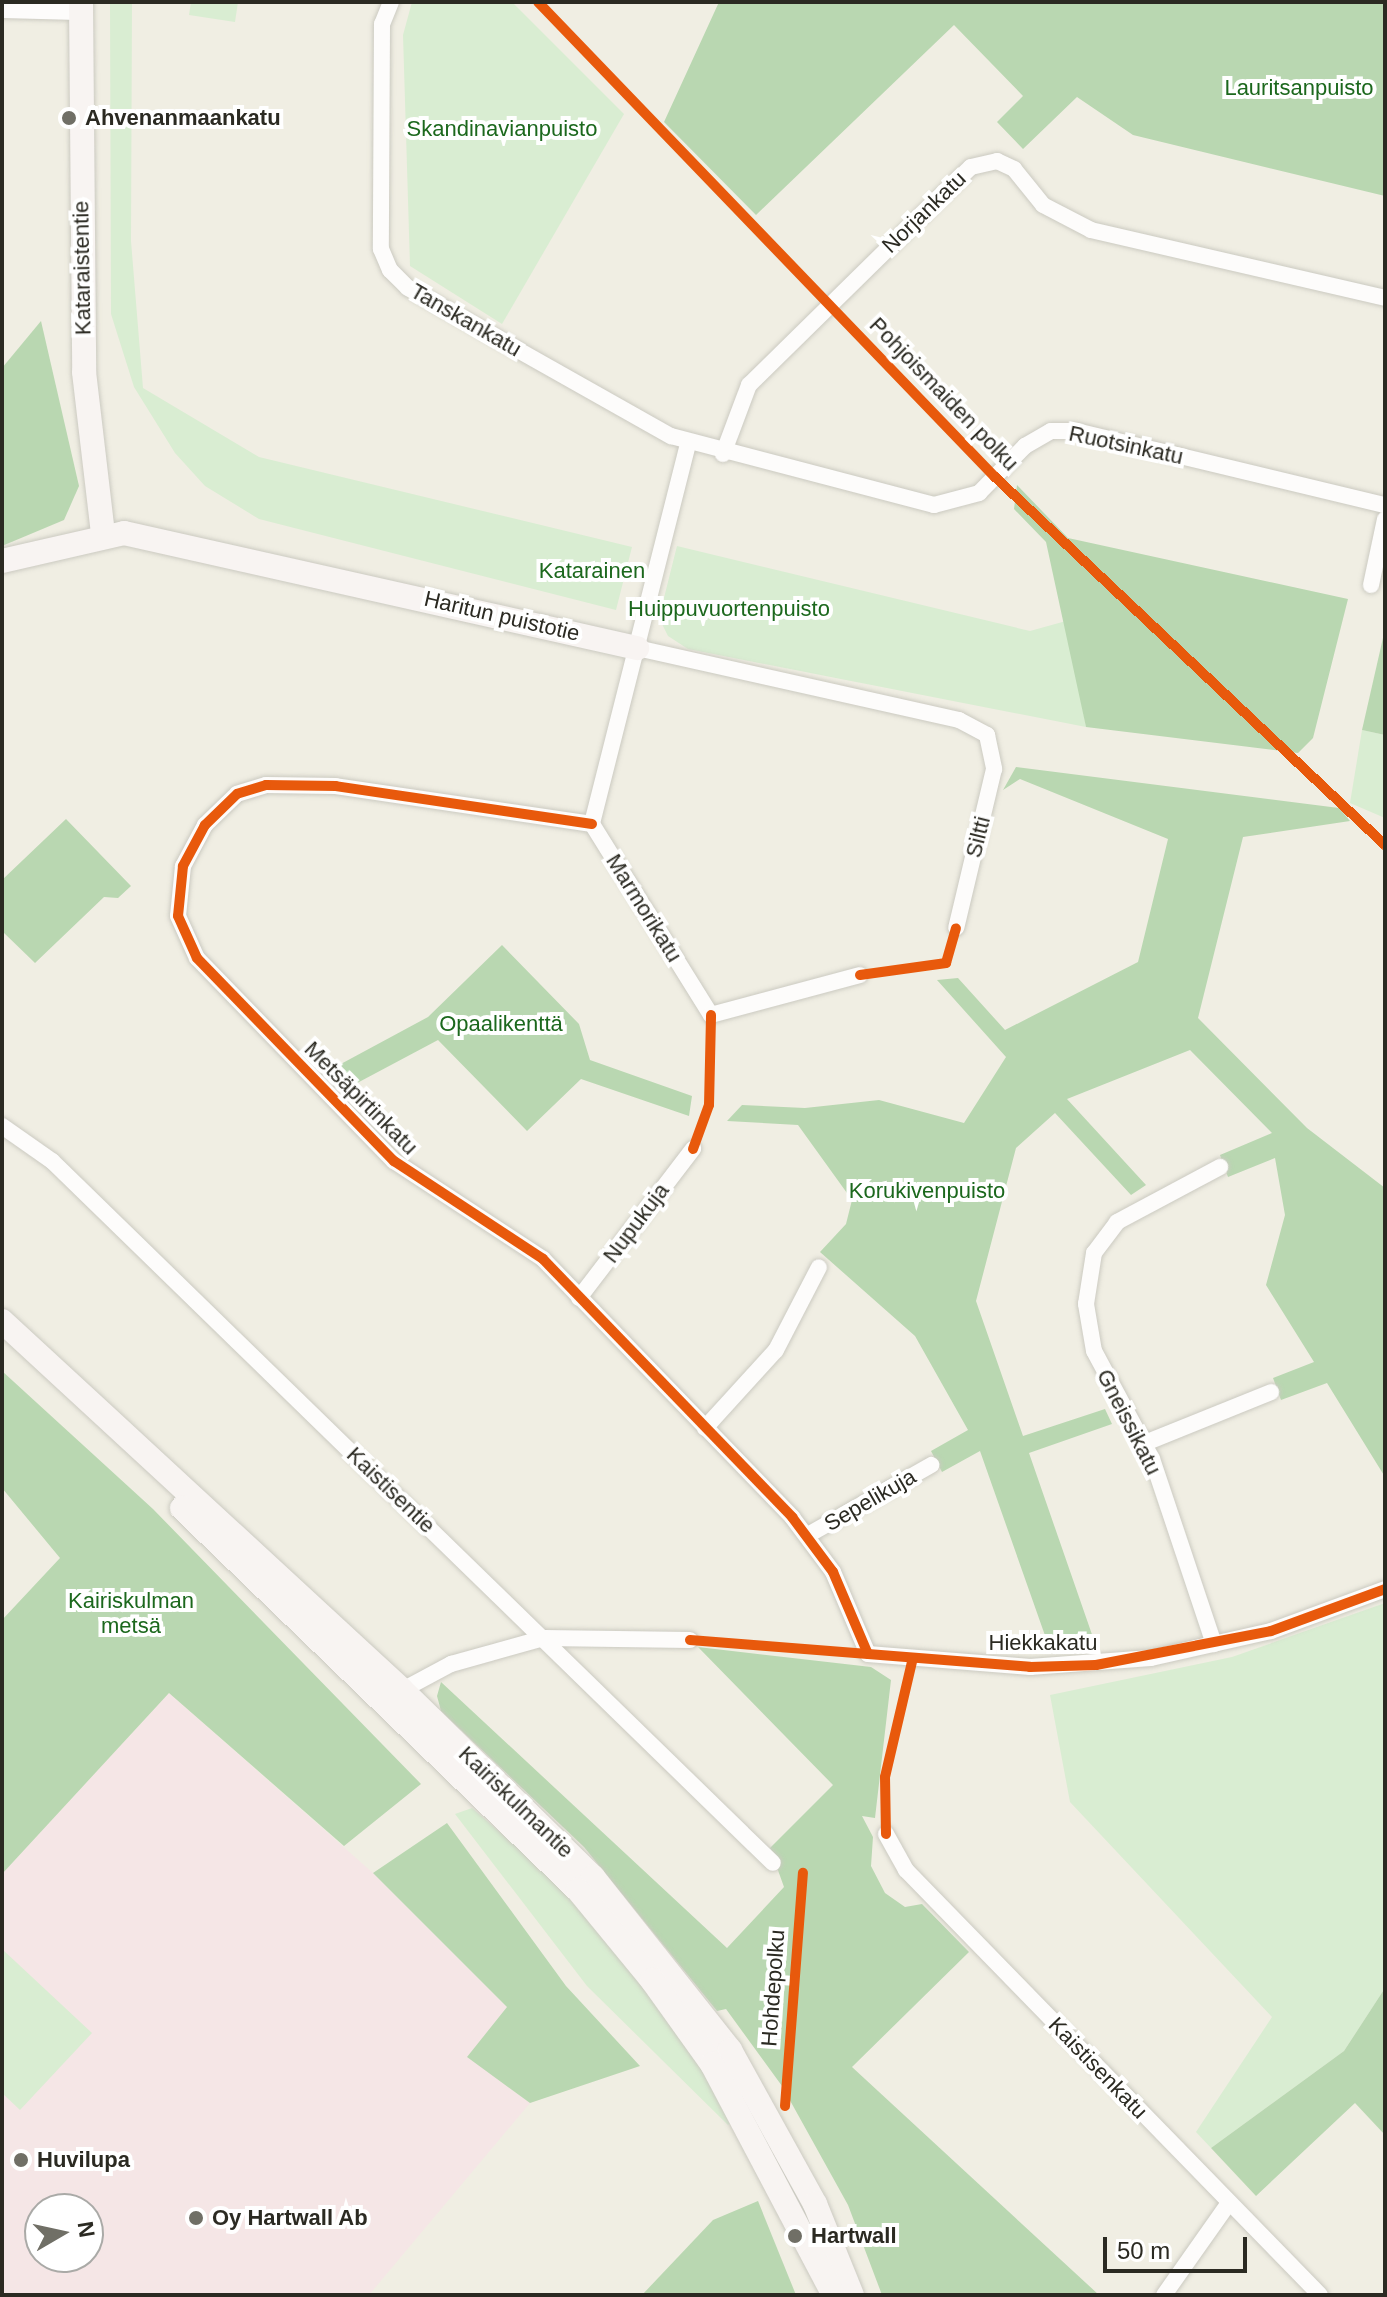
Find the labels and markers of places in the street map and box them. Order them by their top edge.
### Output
place label: Ahvenanmaankatu [85,105,281,131]
marker: Ahvenanmaankatu [60,109,78,127]
place label: Huvilupa [37,2147,130,2173]
marker: Huvilupa [12,2151,30,2169]
place label: Oy Hartwall Ab [212,2205,368,2231]
marker: Oy Hartwall Ab [187,2209,205,2227]
place label: Hartwall [811,2223,897,2249]
marker: Hartwall [786,2227,804,2245]

